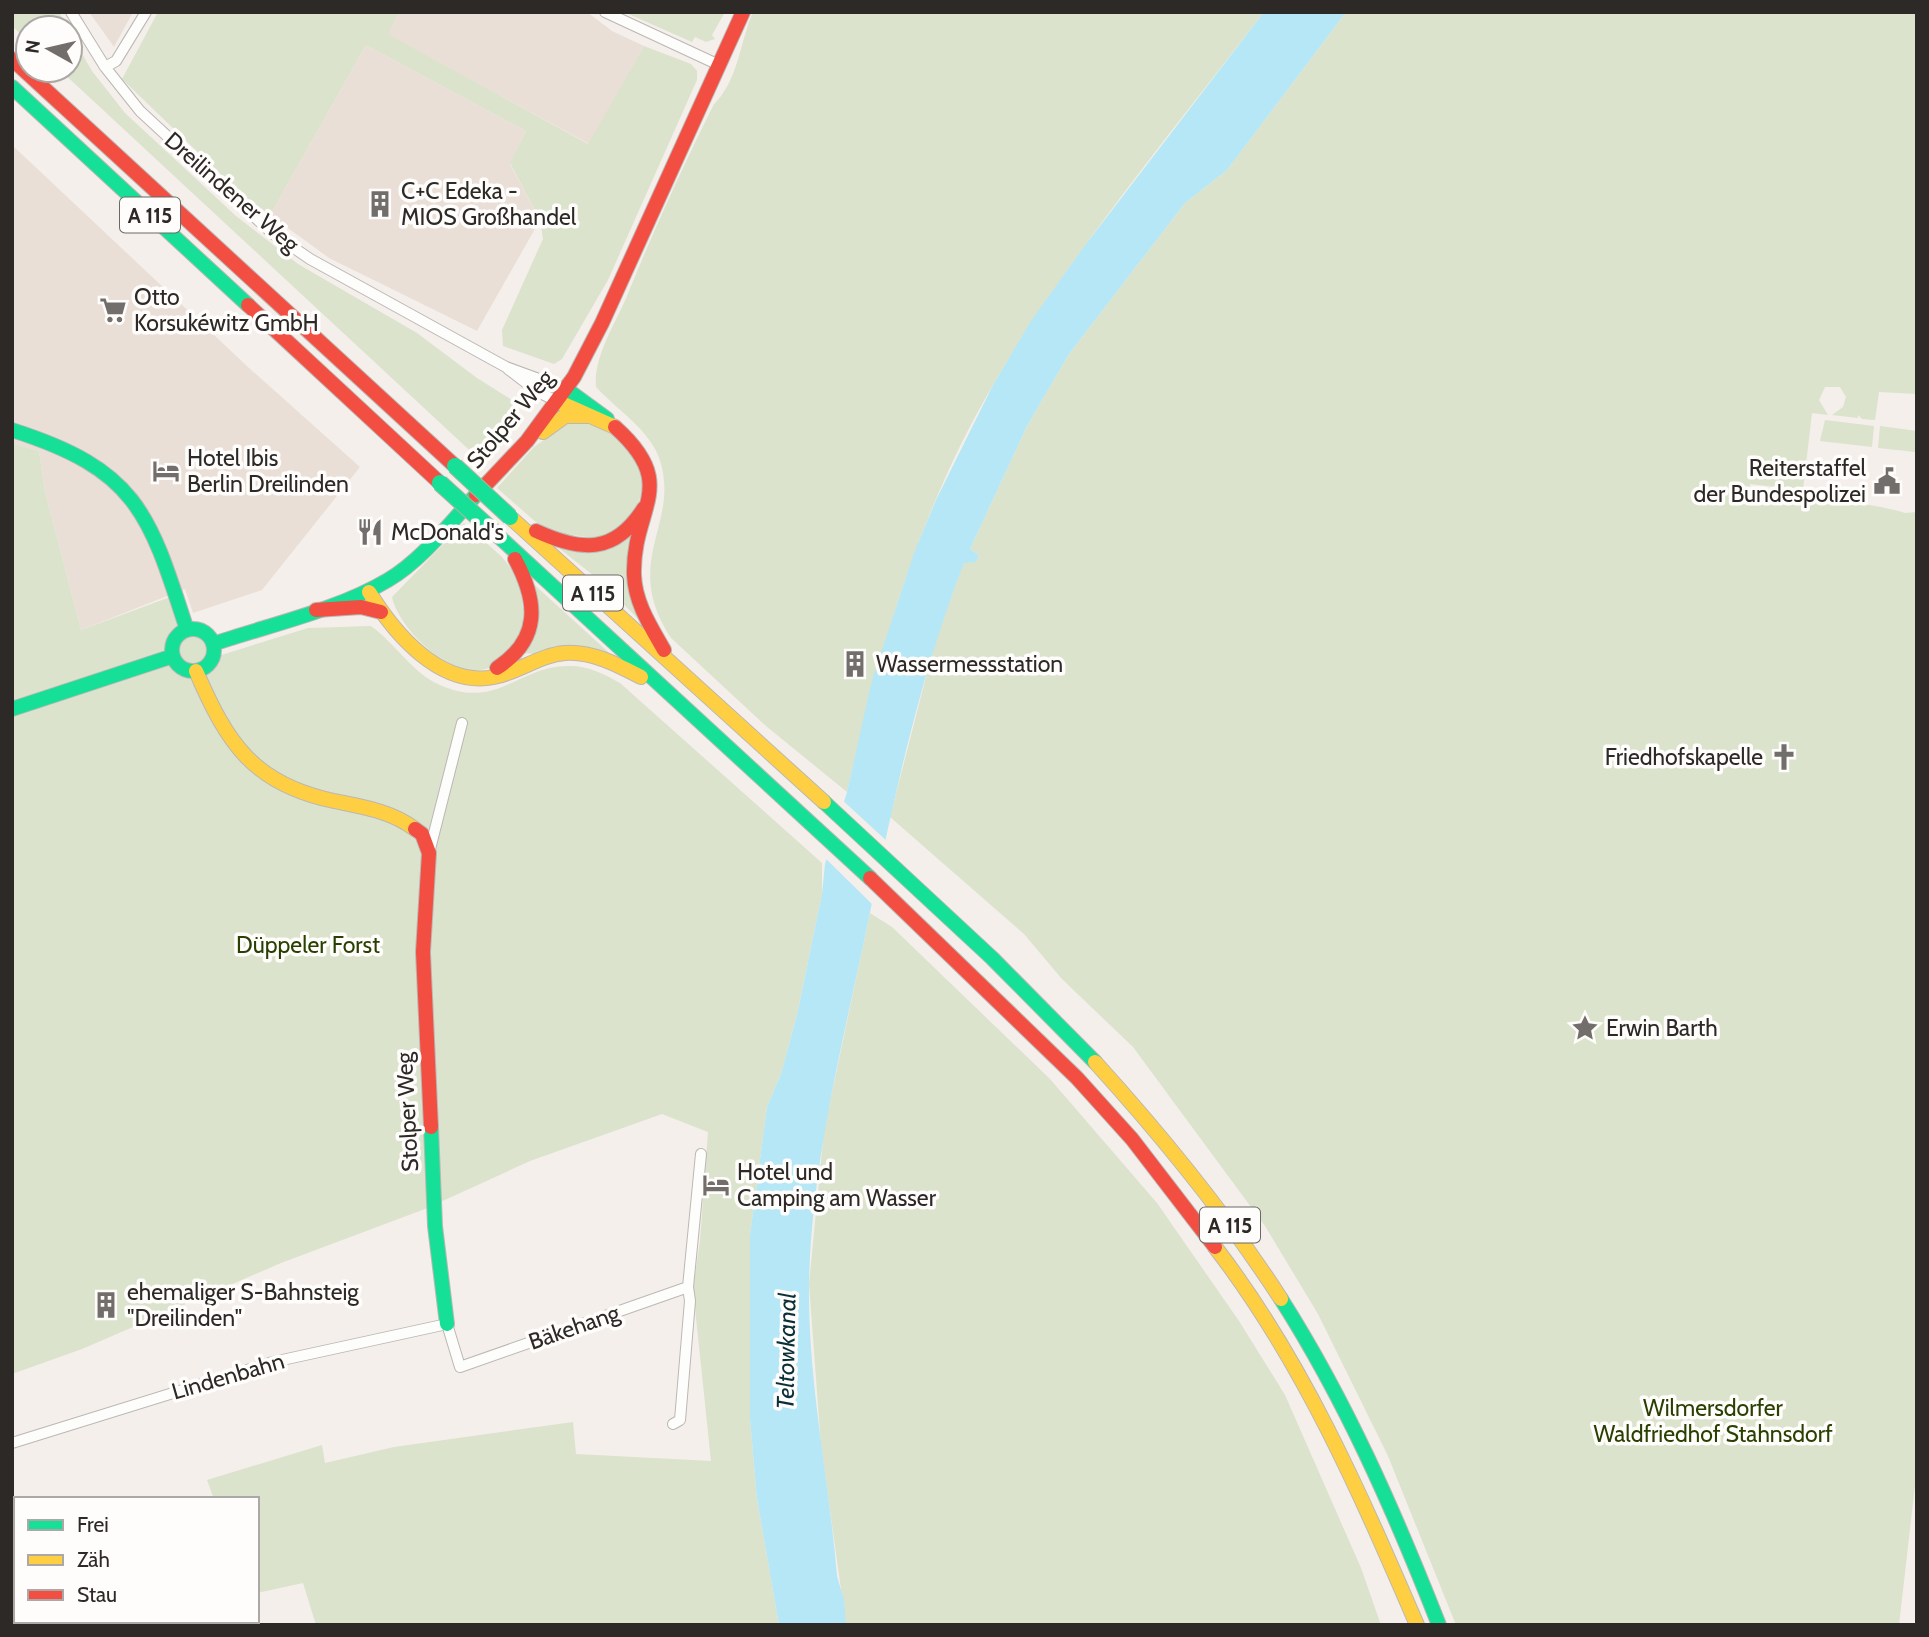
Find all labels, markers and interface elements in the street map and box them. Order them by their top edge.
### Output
north arrow [14,14,84,84]
text: N [20,38,45,55]
street label: Dreilindener Weg [159,126,305,258]
place label: C+C Edeka - MIOS Großhandel [401,177,577,231]
building icon: C+C Edeka - MIOS Großhandel [365,189,395,219]
road number: A 115 [120,198,180,232]
place label: Otto Korsukéwitz GmbH [134,283,319,337]
supermarket icon: Otto Korsukéwitz GmbH [98,295,128,325]
street label: Stolper Weg [461,364,560,474]
place label: Hotel Ibis Berlin Dreilinden [187,444,349,498]
place label: Reiterstaffel der Bundespolizei [1693,454,1867,508]
hotel icon: Hotel Ibis Berlin Dreilinden [151,456,181,486]
public building icon: Reiterstaffel der Bundespolizei [1872,466,1902,496]
restaurant icon: McDonald's [355,517,385,547]
place label: McDonald's [391,518,504,546]
road number: A 115 [563,576,623,610]
building icon: Wassermessstation [840,649,870,679]
place label: Wassermessstation [876,650,1063,678]
church icon: Friedhofskapelle [1769,742,1799,772]
place label: Friedhofskapelle [1605,743,1763,771]
park label: Düppeler Forst [236,931,380,959]
place icon: Erwin Barth [1570,1013,1600,1043]
place label: Erwin Barth [1606,1014,1718,1042]
street label: Stolper Weg [390,1051,424,1173]
place label: Hotel und Camping am Wasser [737,1158,937,1212]
hotel icon: Hotel und Camping am Wasser [701,1170,731,1200]
road number: A 115 [1200,1208,1260,1242]
place label: ehemaliger S-Bahnsteig "Dreilinden" [127,1278,359,1332]
building icon: ehemaliger S-Bahnsteig "Dreilinden" [91,1290,121,1320]
water label: Teltowkanal [770,1292,802,1410]
street label: Bäkehang [525,1298,624,1356]
street label: Lindenbahn [168,1347,288,1405]
park label: Wilmersdorfer Waldfriedhof Stahnsdorf [1593,1394,1833,1448]
legend [14,1497,259,1623]
text: Frei [77,1512,109,1537]
text: Zäh [77,1547,110,1572]
text: Stau [77,1582,117,1607]

